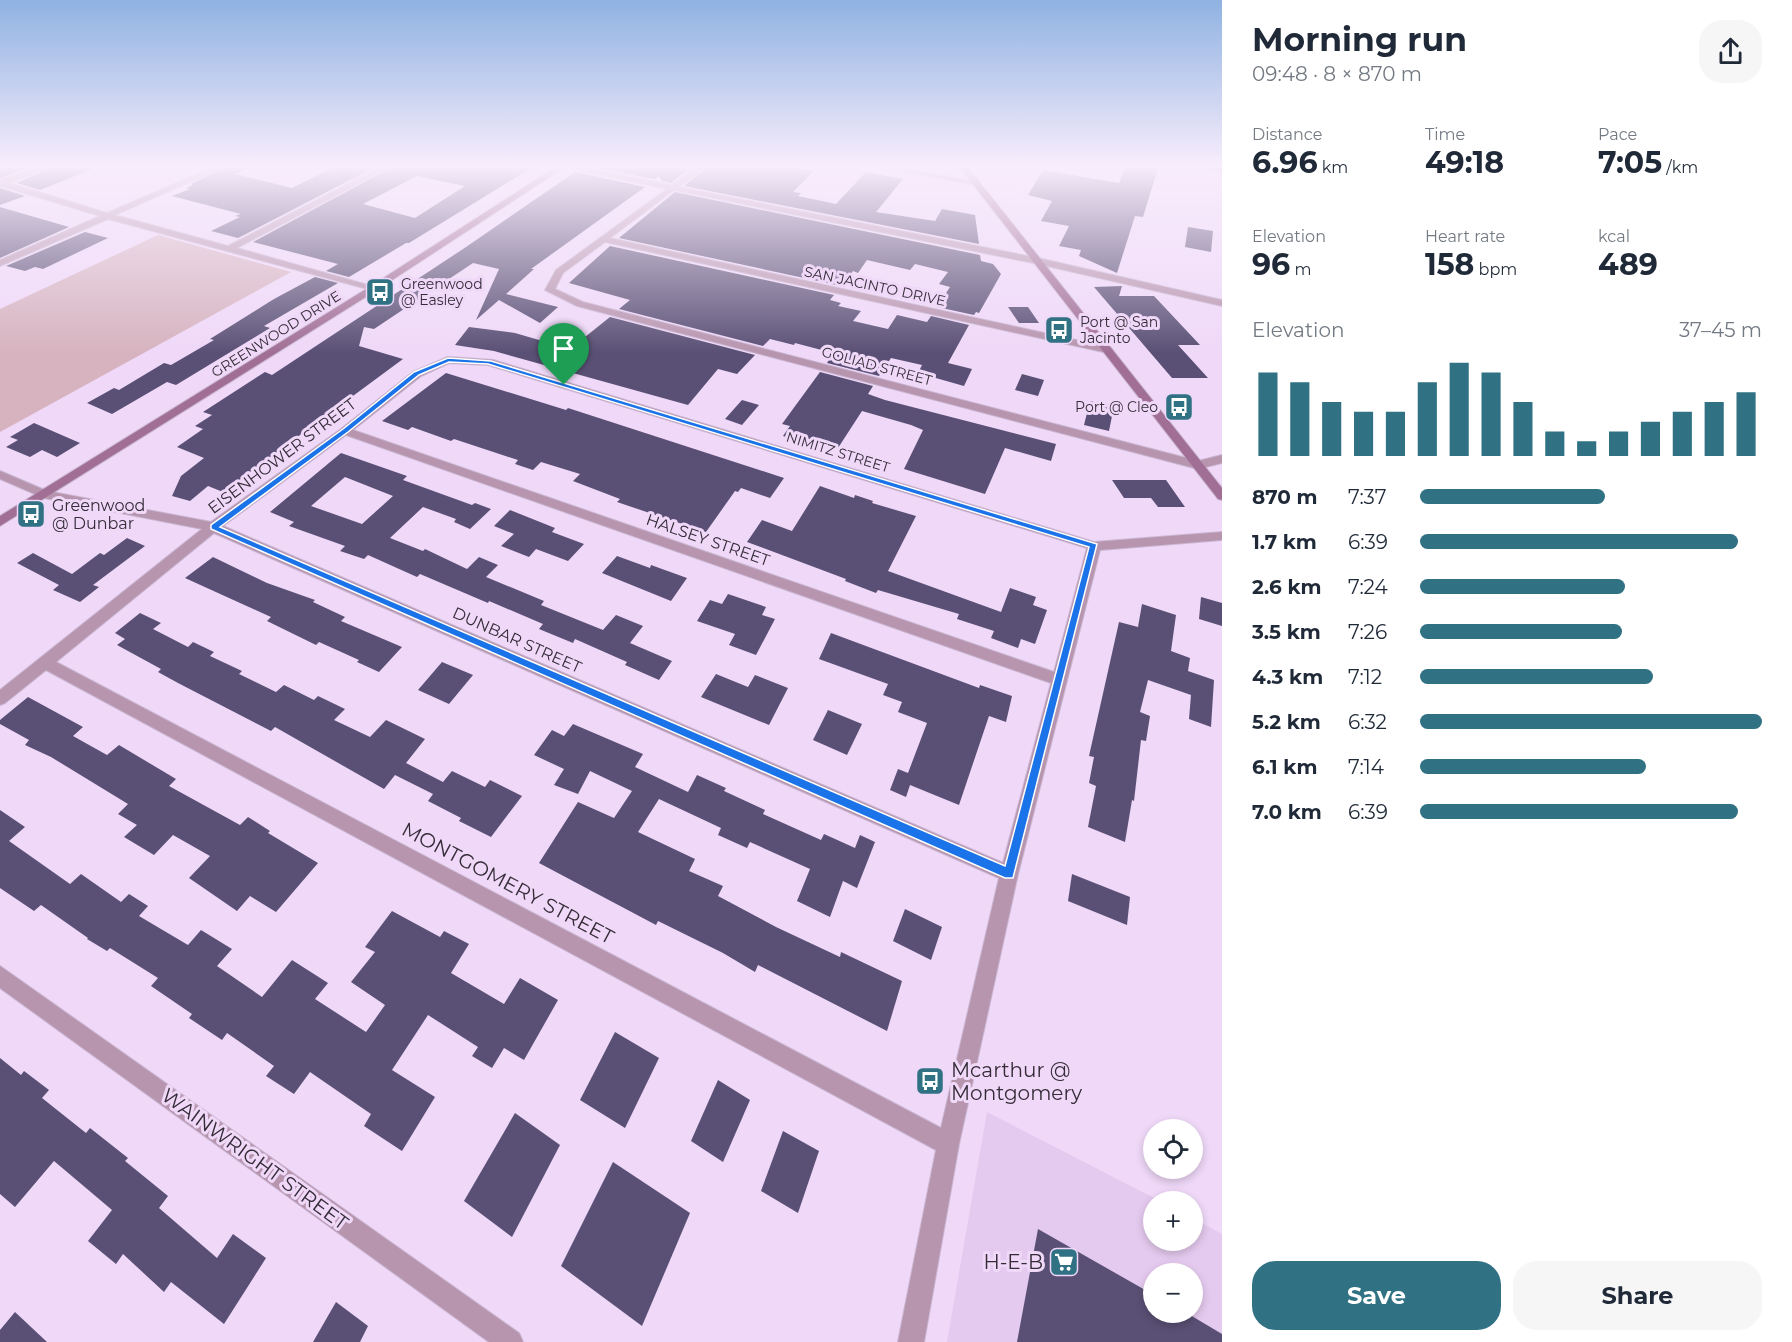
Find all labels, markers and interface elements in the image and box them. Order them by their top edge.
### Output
text: Morning run [1252,19,1467,59]
button: share [1699,20,1762,83]
text: 09:48 · 8 × 870 m [1252,62,1422,86]
text: Distance [1252,125,1322,144]
text: Time [1425,125,1465,144]
text: Pace [1598,125,1637,144]
text: 6.96 [1252,144,1318,181]
text: 49:18 [1425,144,1504,181]
text: 7:05 [1598,144,1662,181]
text: km [1318,158,1348,177]
text: /km [1662,158,1698,177]
text: Elevation [1252,227,1326,246]
text: Heart rate [1425,227,1505,246]
text: kcal [1598,227,1630,246]
text: 96 [1252,246,1290,283]
text: 158 [1425,246,1474,283]
text: 489 [1598,246,1658,283]
text: m [1290,260,1311,279]
text: bpm [1474,260,1517,279]
street label: SAN JACINTO DRIVE [803,262,947,310]
place label: Greenwood @ Easley [401,275,483,309]
bus stop icon: Greenwood @ Easley [364,276,396,308]
street label: GREENWOOD DRIVE [208,287,344,381]
place label: Port @ San Jacinto [1079,313,1158,347]
bus stop icon: Port @ San Jacinto [1043,314,1075,346]
text: Elevation [1252,318,1344,342]
text: 37–45 m [1679,318,1762,342]
pin [538,323,589,385]
icon: arrive [547,332,580,365]
street label: GOLIAD STREET [820,343,934,389]
bus stop icon: Port @ Cleo [1163,391,1195,423]
street label: EISENHOWER STREET [204,394,360,518]
place label: Port @ Cleo [1075,398,1158,416]
street label: NIMITZ STREET [784,428,892,476]
text: 870 m [1252,485,1317,509]
text: 7:37 [1348,485,1386,509]
place label: Greenwood @ Dunbar [52,496,145,533]
bus stop icon: Greenwood @ Dunbar [15,498,47,530]
street label: HALSEY STREET [644,510,773,570]
text: 1.7 km [1252,530,1317,554]
text: 6:39 [1348,530,1388,554]
text: 2.6 km [1252,575,1321,599]
text: 7:24 [1348,575,1388,599]
street label: DUNBAR STREET [450,603,585,677]
text: 3.5 km [1252,620,1321,644]
text: 7:26 [1348,620,1387,644]
text: 4.3 km [1252,665,1323,689]
text: 7:12 [1348,665,1382,689]
text: 5.2 km [1252,710,1321,734]
text: 6:32 [1348,710,1387,734]
text: 6.1 km [1252,755,1317,779]
text: 7:14 [1348,755,1384,779]
text: 7.0 km [1252,800,1322,824]
text: 6:39 [1348,800,1388,824]
street label: MONTGOMERY STREET [398,817,619,949]
place label: Mcarthur @ Montgomery [951,1058,1082,1105]
bus stop icon: Mcarthur @ Montgomery [914,1065,946,1097]
street label: WAINWRIGHT STREET [157,1083,353,1235]
map controls [1143,1119,1203,1323]
button: locate [1143,1119,1203,1179]
button: + [1143,1191,1203,1251]
supermarket icon: H-E-B [1048,1246,1080,1278]
place label: H-E-B [983,1250,1043,1274]
button: Save [1252,1261,1501,1330]
button: Share [1513,1261,1762,1330]
button: − [1143,1263,1203,1323]

